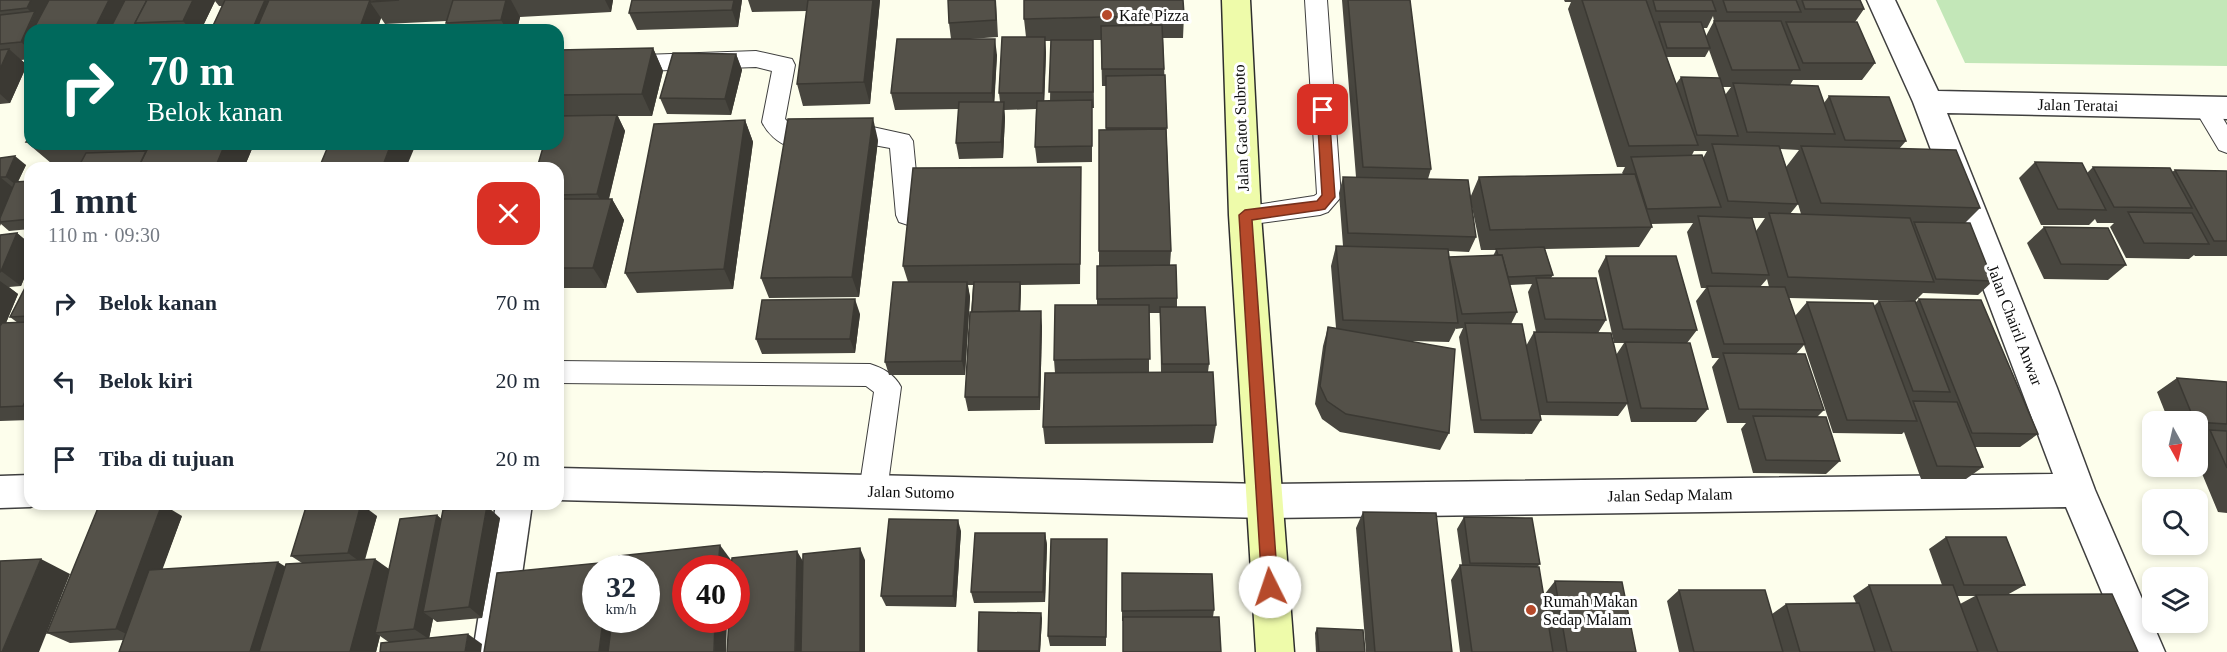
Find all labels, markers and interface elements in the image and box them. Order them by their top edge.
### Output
place label: Kafe Pizza [1119,7,1189,24]
marker: Kafe Pizza [1100,8,1114,22]
icon: right [48,48,126,126]
text: 70 m [147,48,235,94]
street label: Jalan Gatot Subroto [1230,64,1252,192]
pin [1297,84,1348,135]
icon: arrive [1306,93,1339,126]
street label: Jalan Teratai [2037,96,2119,114]
text: Belok kanan [147,97,283,127]
text: 1 mnt [48,181,137,221]
button: close [477,182,540,245]
text: 110 m · 09:30 [48,224,160,246]
street label: Jalan Chairil Anwar [1984,262,2046,388]
icon: right [48,287,81,320]
text: Belok kanan [99,290,217,315]
text: 70 m [495,290,540,315]
icon: left [48,365,81,398]
text: Belok kiri [99,368,193,393]
text: 20 m [495,368,540,393]
north arrow [2142,411,2208,477]
map controls [2142,411,2208,633]
icon: arrive [48,443,81,476]
text: Tiba di tujuan [99,446,234,471]
text: 20 m [495,446,540,471]
street label: Jalan Sutomo [868,483,954,501]
street label: Jalan Sedap Malam [1607,485,1733,506]
button: search [2142,489,2208,555]
speed limit sign: 40 [672,555,750,633]
position arrow [1238,555,1302,619]
button: layers [2142,567,2208,633]
text: 32 [606,570,636,603]
place label: Rumah Makan Sedap Malam [1543,593,1638,629]
text: km/h [606,601,636,617]
marker: Rumah Makan Sedap Malam [1524,603,1538,617]

